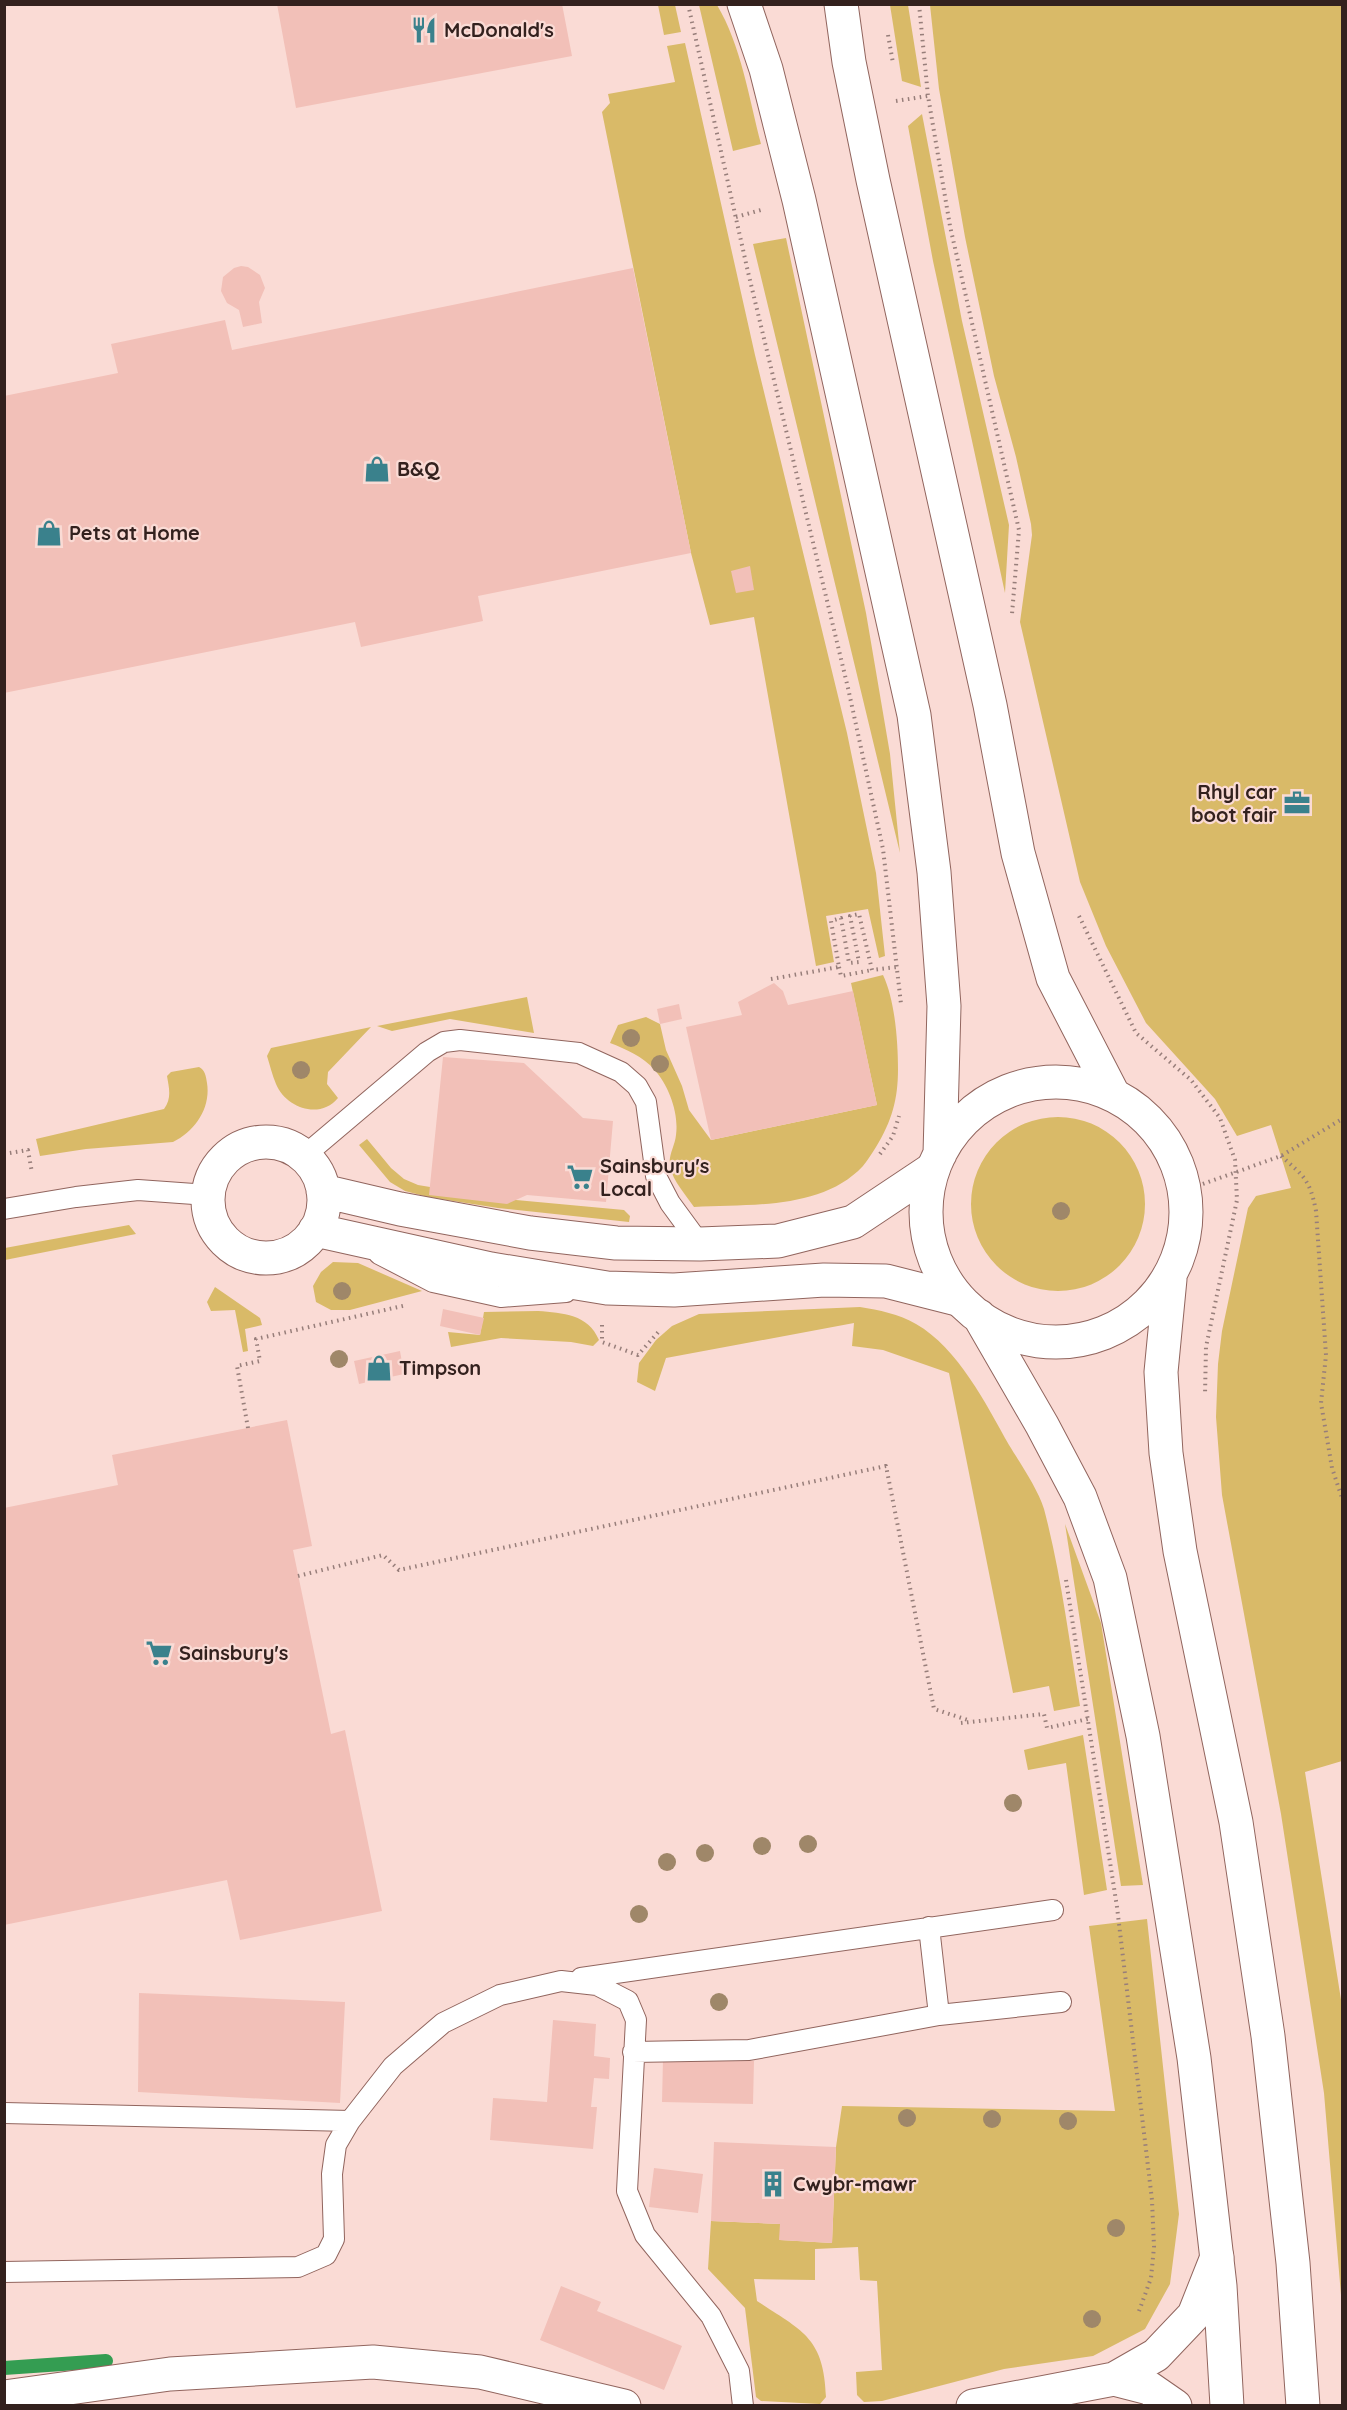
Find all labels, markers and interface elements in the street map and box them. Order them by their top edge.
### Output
restaurant icon: McDonald's [409,15,439,45]
place label: McDonald's [444,17,554,42]
shop icon: B&Q [362,454,392,484]
place label: B&Q [397,456,440,481]
shop icon: Pets at Home [34,518,64,548]
place label: Pets at Home [69,520,200,545]
place label: Rhyl car boot fair [1191,779,1277,827]
office icon: Rhyl car boot fair [1282,788,1312,818]
place label: Sainsbury's Local [600,1153,709,1201]
supermarket icon: Sainsbury's Local [565,1162,595,1192]
shop icon: Timpson [364,1353,394,1383]
place label: Timpson [399,1355,481,1380]
supermarket icon: Sainsbury's [144,1638,174,1668]
place label: Sainsbury's [179,1640,288,1665]
building icon: Cwybr-mawr [758,2169,788,2199]
place label: Cwybr-mawr [793,2171,917,2196]

